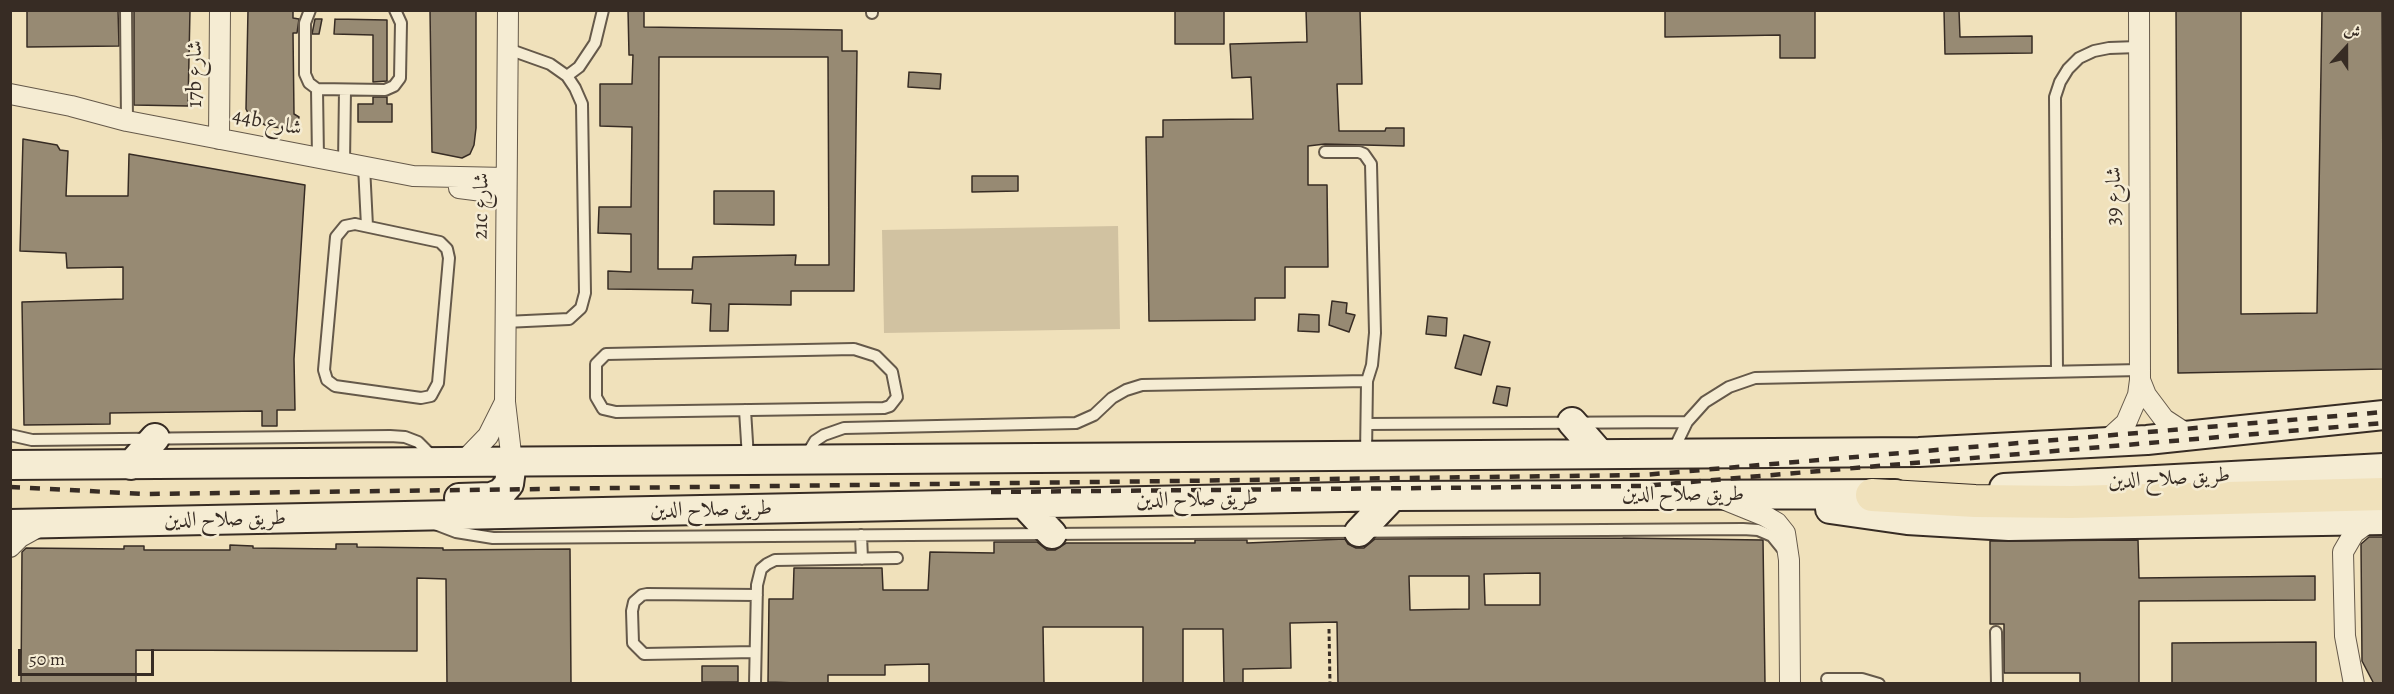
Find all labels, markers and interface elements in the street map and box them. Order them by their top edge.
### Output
north arrow [2316,18,2376,78]
text: ش [2341,18,2364,44]
street label: 17b شارع [183,40,209,108]
street label: 44b شارع [230,104,304,142]
street label: شارع 39 [2102,167,2128,225]
street label: 21c شارع [469,172,495,240]
street label: طريق صلاح الدين [2107,463,2231,495]
street label: طريق صلاح الدين [1622,482,1744,508]
street label: طريق صلاح الدين [1136,486,1258,514]
street label: طريق صلاح الدين [650,496,772,524]
street label: طريق صلاح الدين [164,506,286,534]
scale bar [21,637,158,675]
text: 50 m [29,647,65,671]

